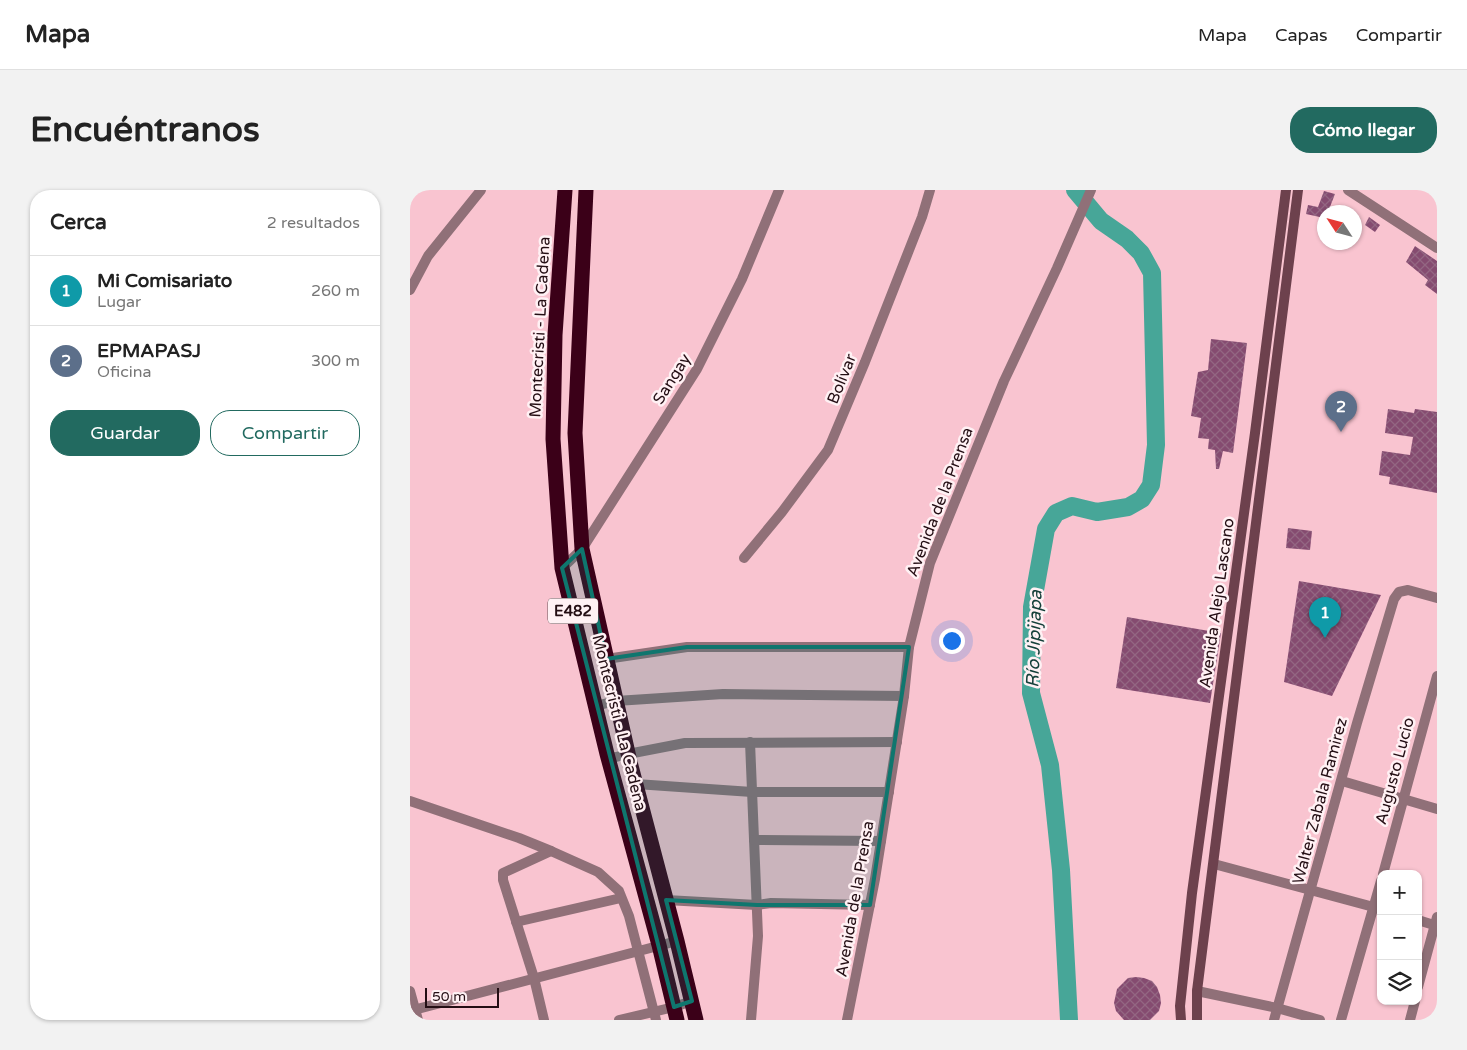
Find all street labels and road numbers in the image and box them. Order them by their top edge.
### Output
street label: Montecristi - La Cadena [525,236,555,418]
street label: Sangay [649,350,696,408]
street label: Bolívar [823,350,861,407]
street label: Avenida de la Prensa [902,425,978,579]
street label: Avenida Alejo Lascano [1195,517,1239,689]
road number: E482 [548,598,598,624]
street label: Montecristi - La Cadena [587,633,651,813]
street label: Augusto Lucio [1371,715,1419,827]
street label: Walter Zabala Ramirez [1288,716,1352,886]
street label: Avenida de la Prensa [831,819,879,979]

